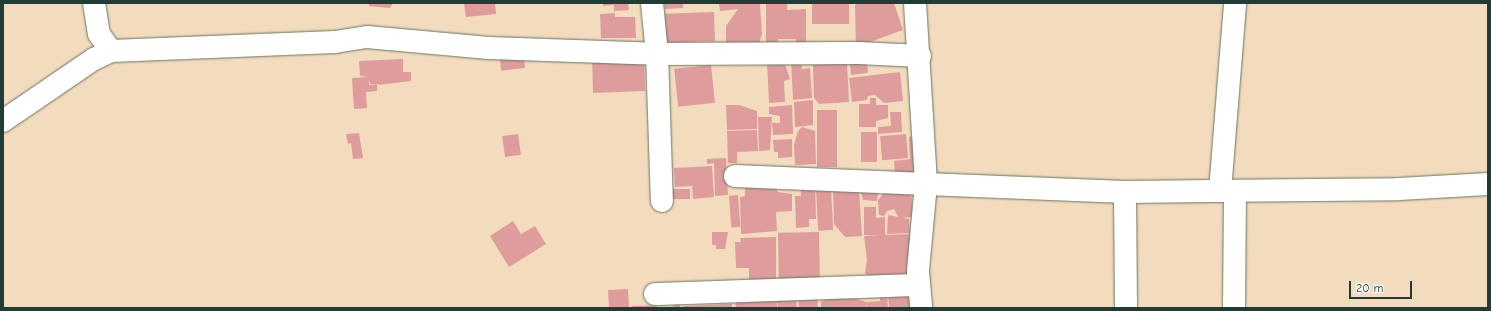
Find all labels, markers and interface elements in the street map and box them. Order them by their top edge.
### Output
scale bar [1351,273,1414,299]
text: 20 m [1356,281,1384,295]

